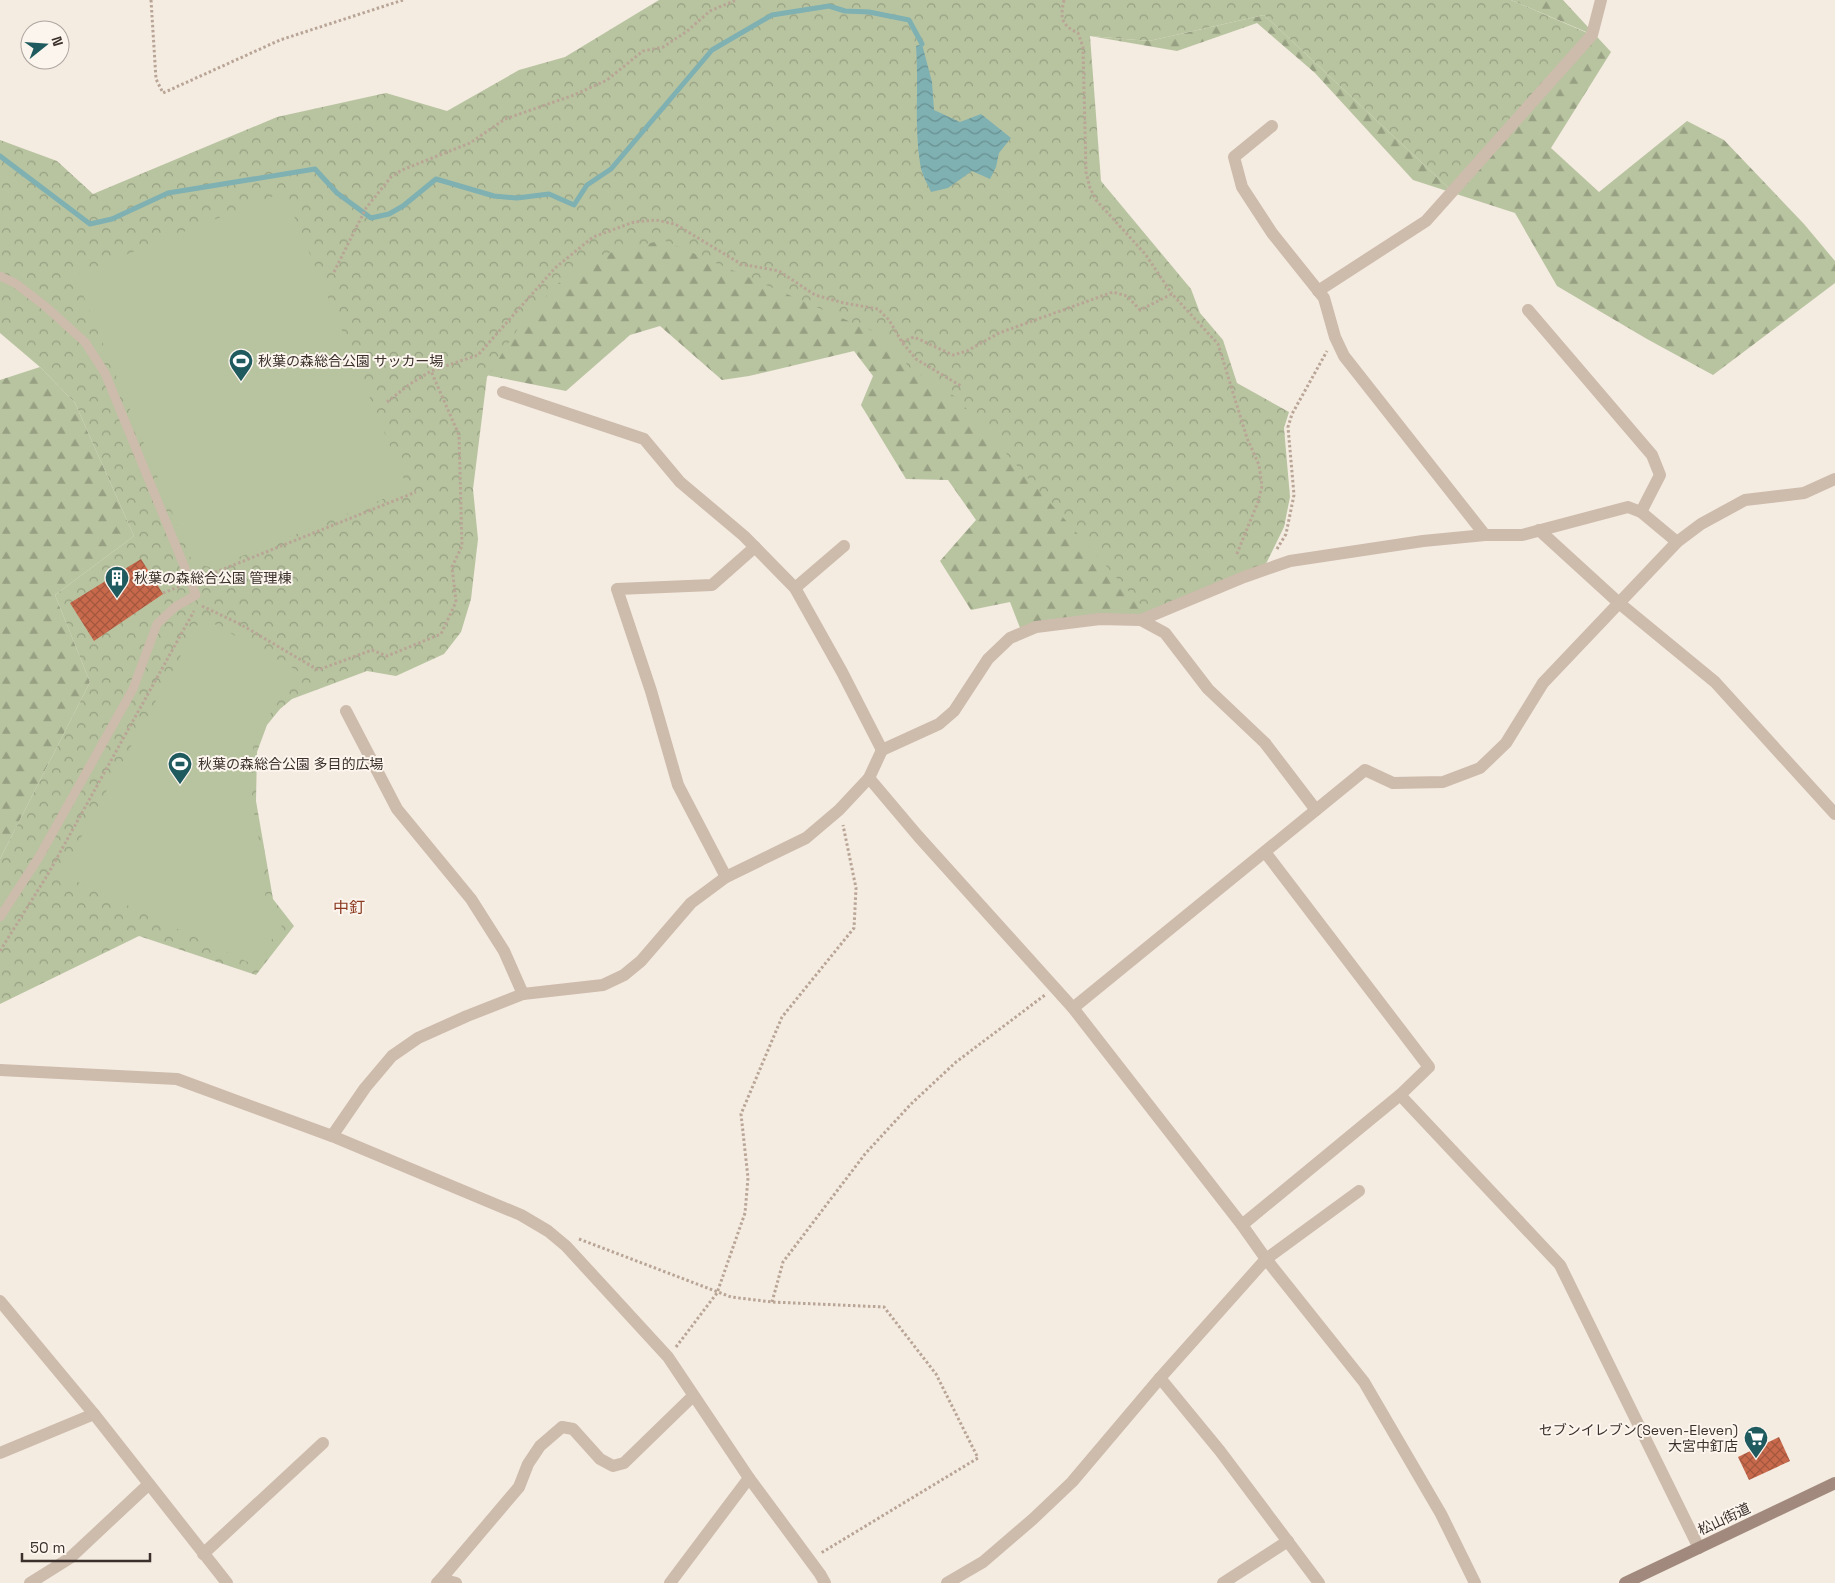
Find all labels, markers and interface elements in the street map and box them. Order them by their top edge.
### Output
north arrow [20,20,70,70]
text: N [47,34,67,48]
sports icon: 秋葉の森総合公園 サッカー場 [228,348,254,382]
place label: 秋葉の森総合公園 サッカー場 [258,352,444,370]
building icon: 秋葉の森総合公園 管理棟 [104,565,130,599]
place label: 秋葉の森総合公園 管理棟 [134,569,292,587]
sports icon: 秋葉の森総合公園 多目的広場 [167,751,193,785]
place label: 秋葉の森総合公園 多目的広場 [198,755,384,773]
district label: 中釘 [333,897,365,918]
place label: セブンイレブン(Seven-Eleven) 大宮中釘店 [1539,1421,1738,1455]
supermarket icon: セブンイレブン(Seven-Eleven) 大宮中釘店 [1743,1425,1769,1459]
street label: 松山街道 [1695,1499,1753,1539]
scale bar [22,1530,150,1562]
text: 50 m [30,1538,65,1557]

